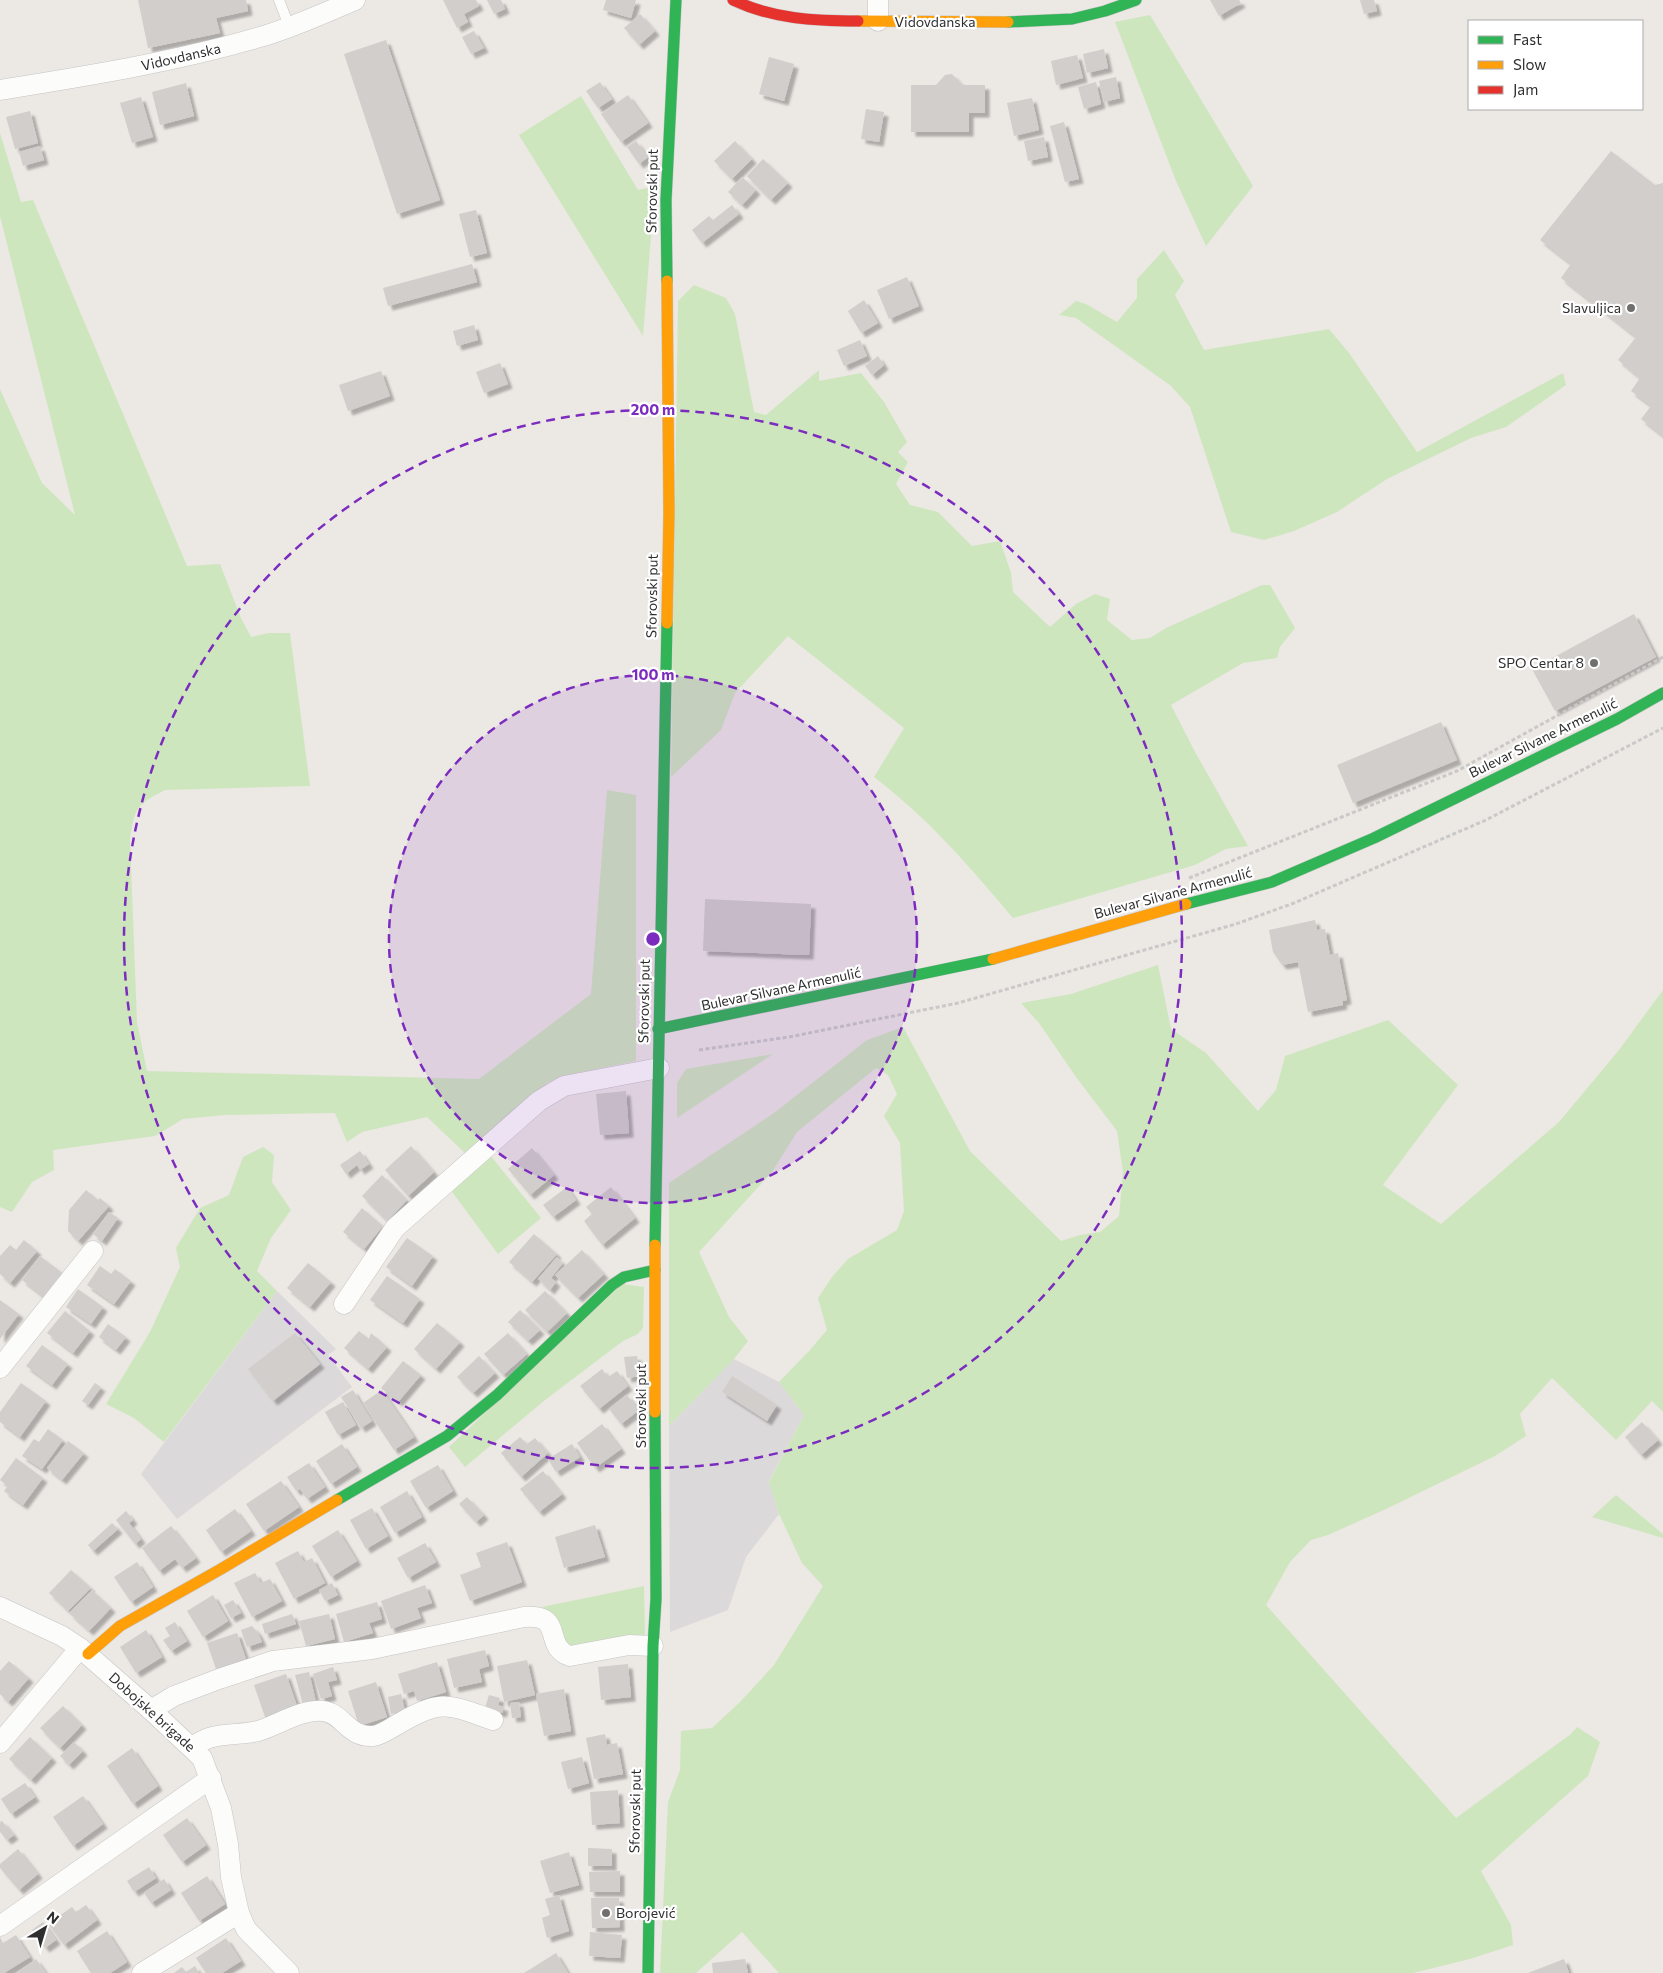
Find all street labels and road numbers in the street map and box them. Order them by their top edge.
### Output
street label: Vidovdanska [894,13,976,30]
street label: Vidovdanska [139,39,222,74]
street label: Sforovski put [642,148,661,233]
street label: Sforovski put [642,553,661,638]
street label: Bulevar Silvane Armenulić [1466,694,1620,781]
street label: Bulevar Silvane Armenulić [1092,863,1254,922]
street label: Sforovski put [634,958,653,1043]
street label: Bulevar Silvane Armenulić [699,963,862,1014]
street label: Sforovski put [632,1364,649,1448]
street label: Dobojske brigade [106,1668,199,1755]
street label: Sforovski put [625,1768,644,1853]

